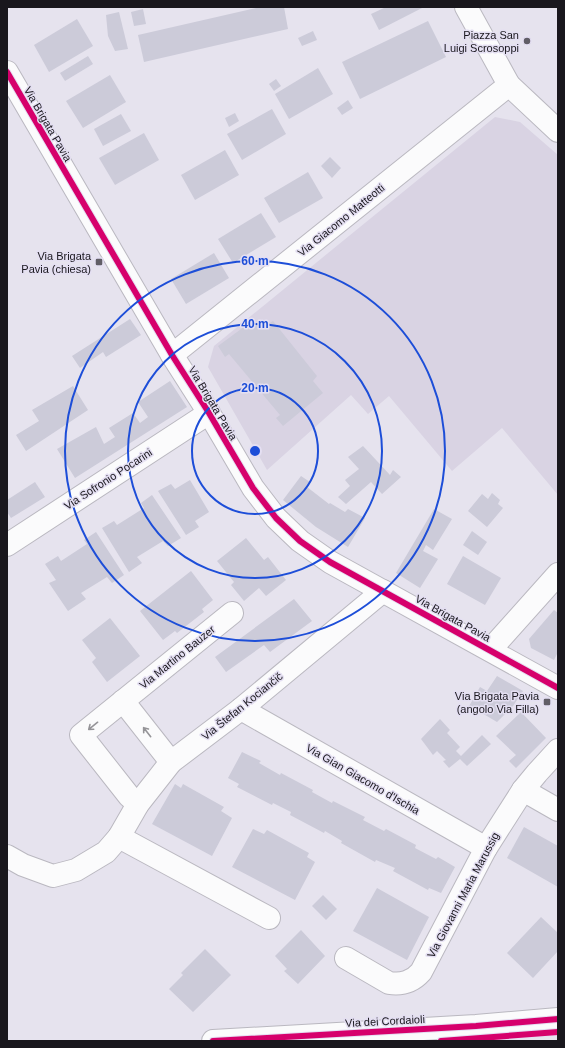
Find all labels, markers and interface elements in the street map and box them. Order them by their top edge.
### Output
place label: Piazza San Luigi Scrosoppi [444,29,519,54]
marker: Piazza San Luigi Scrosoppi [522,36,532,46]
street label: Via Brigata Pavia [22,85,75,164]
street label: Via Giacomo Matteotti [295,181,387,259]
place label: Via Brigata Pavia (chiesa) [21,250,92,275]
text: 60 m [241,254,269,268]
marker: Via Brigata Pavia (chiesa) [94,257,104,267]
text: 40 m [241,317,269,331]
street label: Via Brigata Pavia [186,364,240,443]
text: 20 m [241,381,269,395]
centre of rings [248,444,262,458]
street label: Via Sofronio Pocarini [62,446,154,512]
street label: Via Brigata Pavia [413,592,493,644]
street label: Via Martino Bauzer [137,623,217,691]
street label: Via Štefan Kociančič [199,669,285,742]
place label: Via Brigata Pavia (angolo Via Filla) [455,690,540,715]
marker: Via Brigata Pavia (angolo Via Filla) [542,697,552,707]
one-way arrow [87,721,98,730]
one-way arrow [143,726,151,737]
street label: Via Gian Giacomo d'Ischia [304,742,423,817]
street label: Via Giovanni Maria Marussig [425,830,501,960]
street label: Via dei Cordaioli [345,1013,425,1029]

